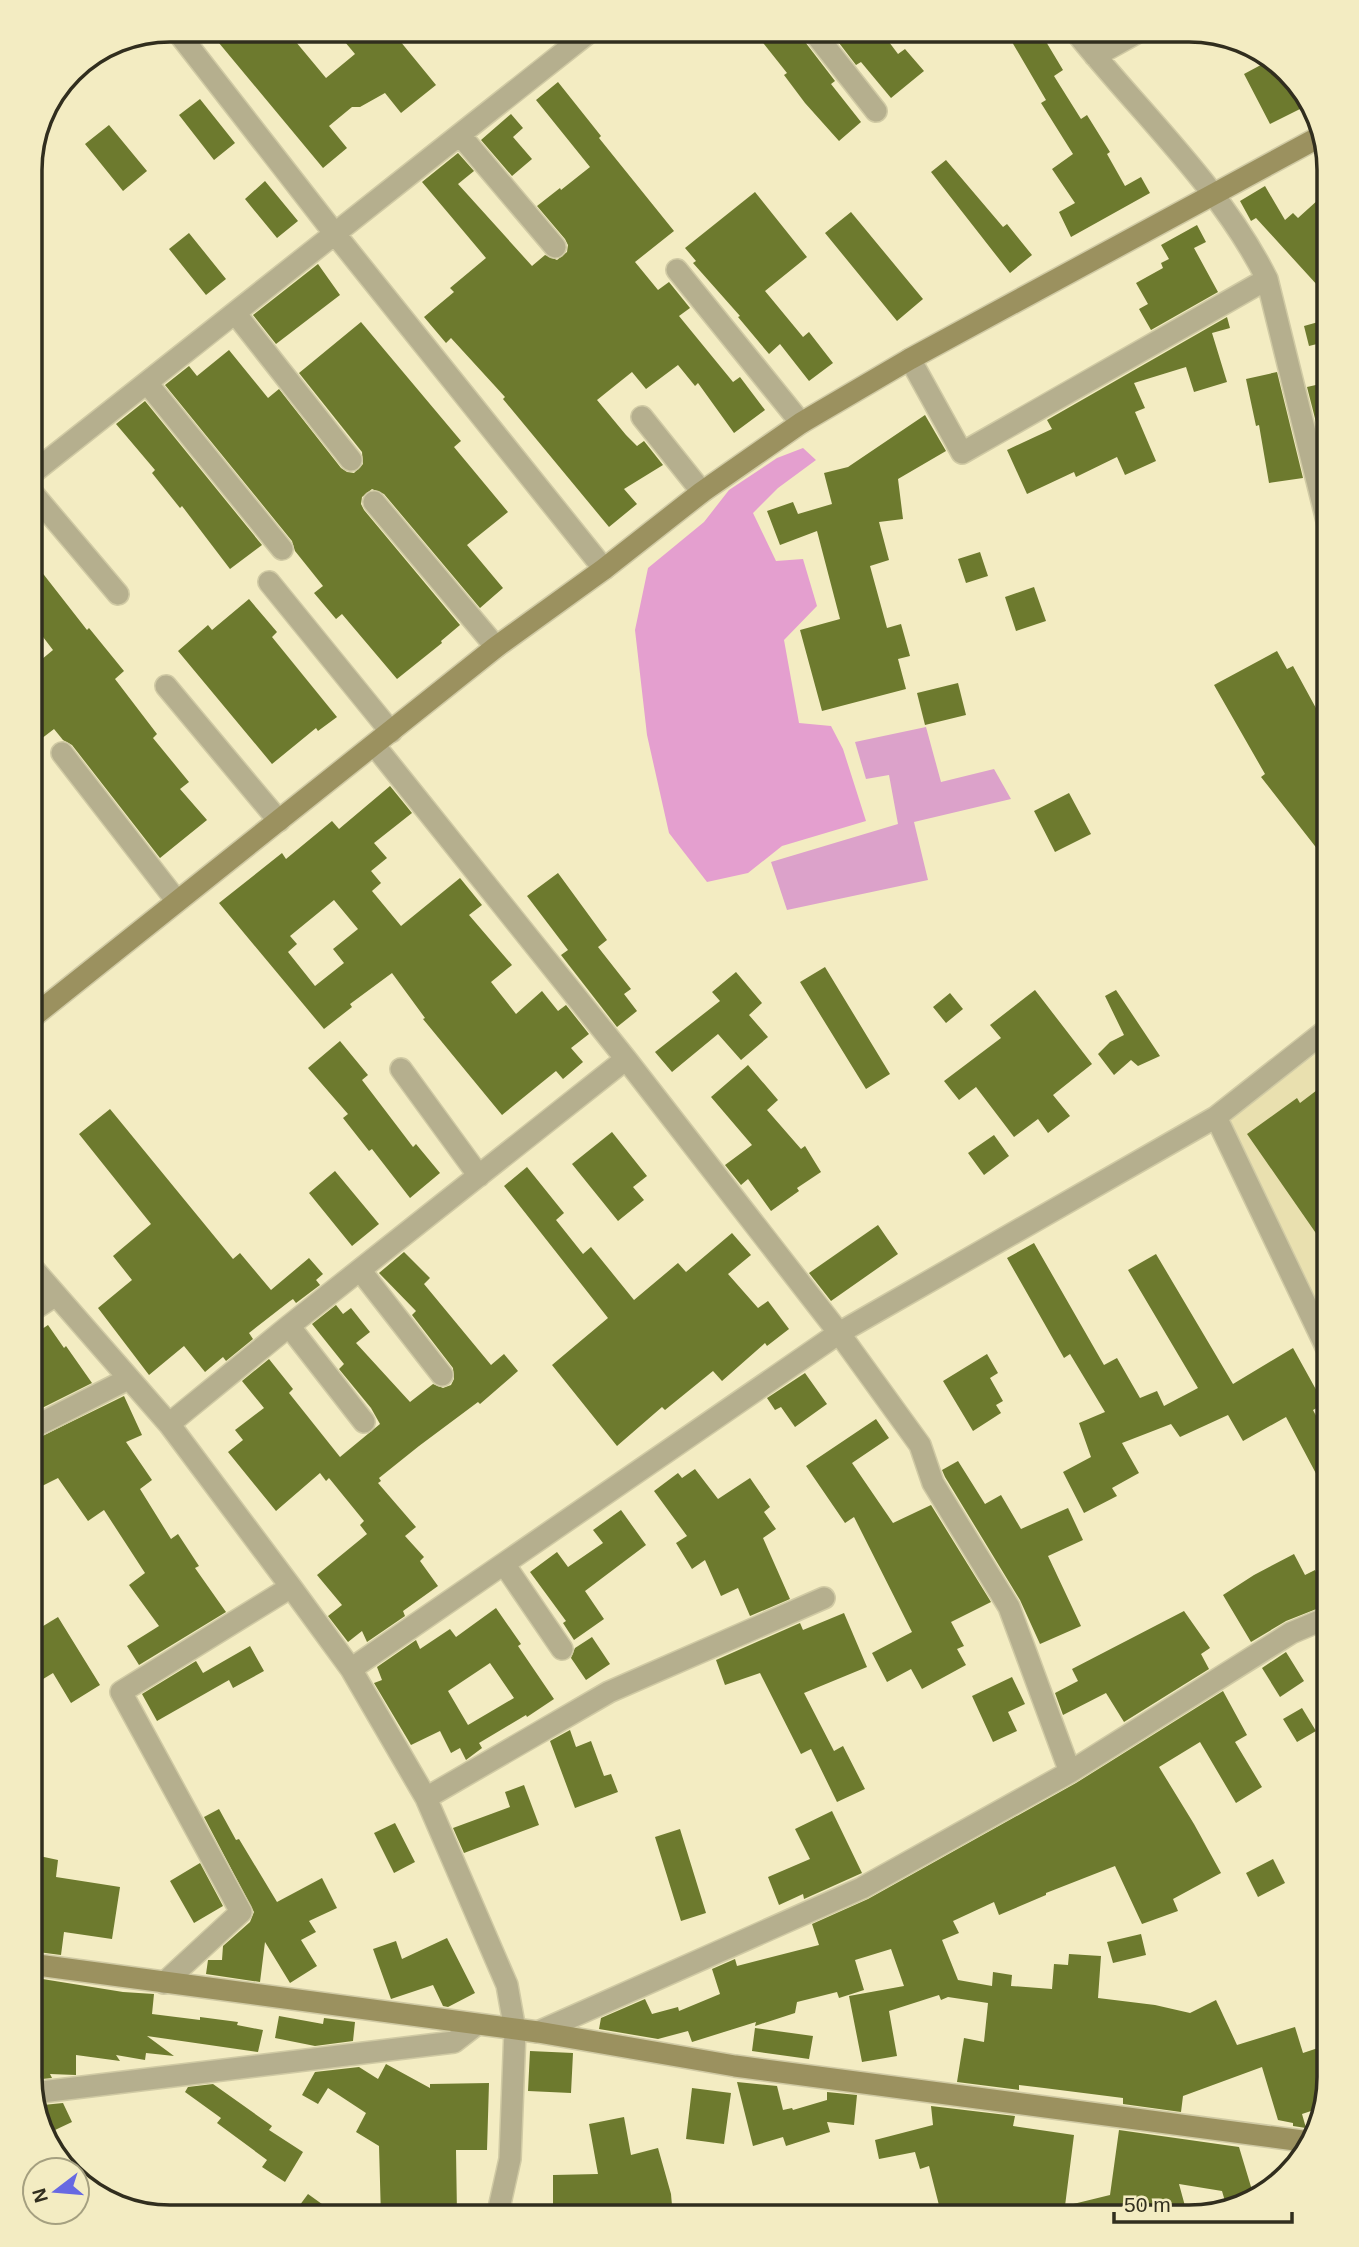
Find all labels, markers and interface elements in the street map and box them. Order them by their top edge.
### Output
north arrow [21,2156,91,2226]
scale bar [1114,2180,1292,2224]
text: N [28,2186,52,2205]
text: 50 m [1124,2193,1171,2216]

